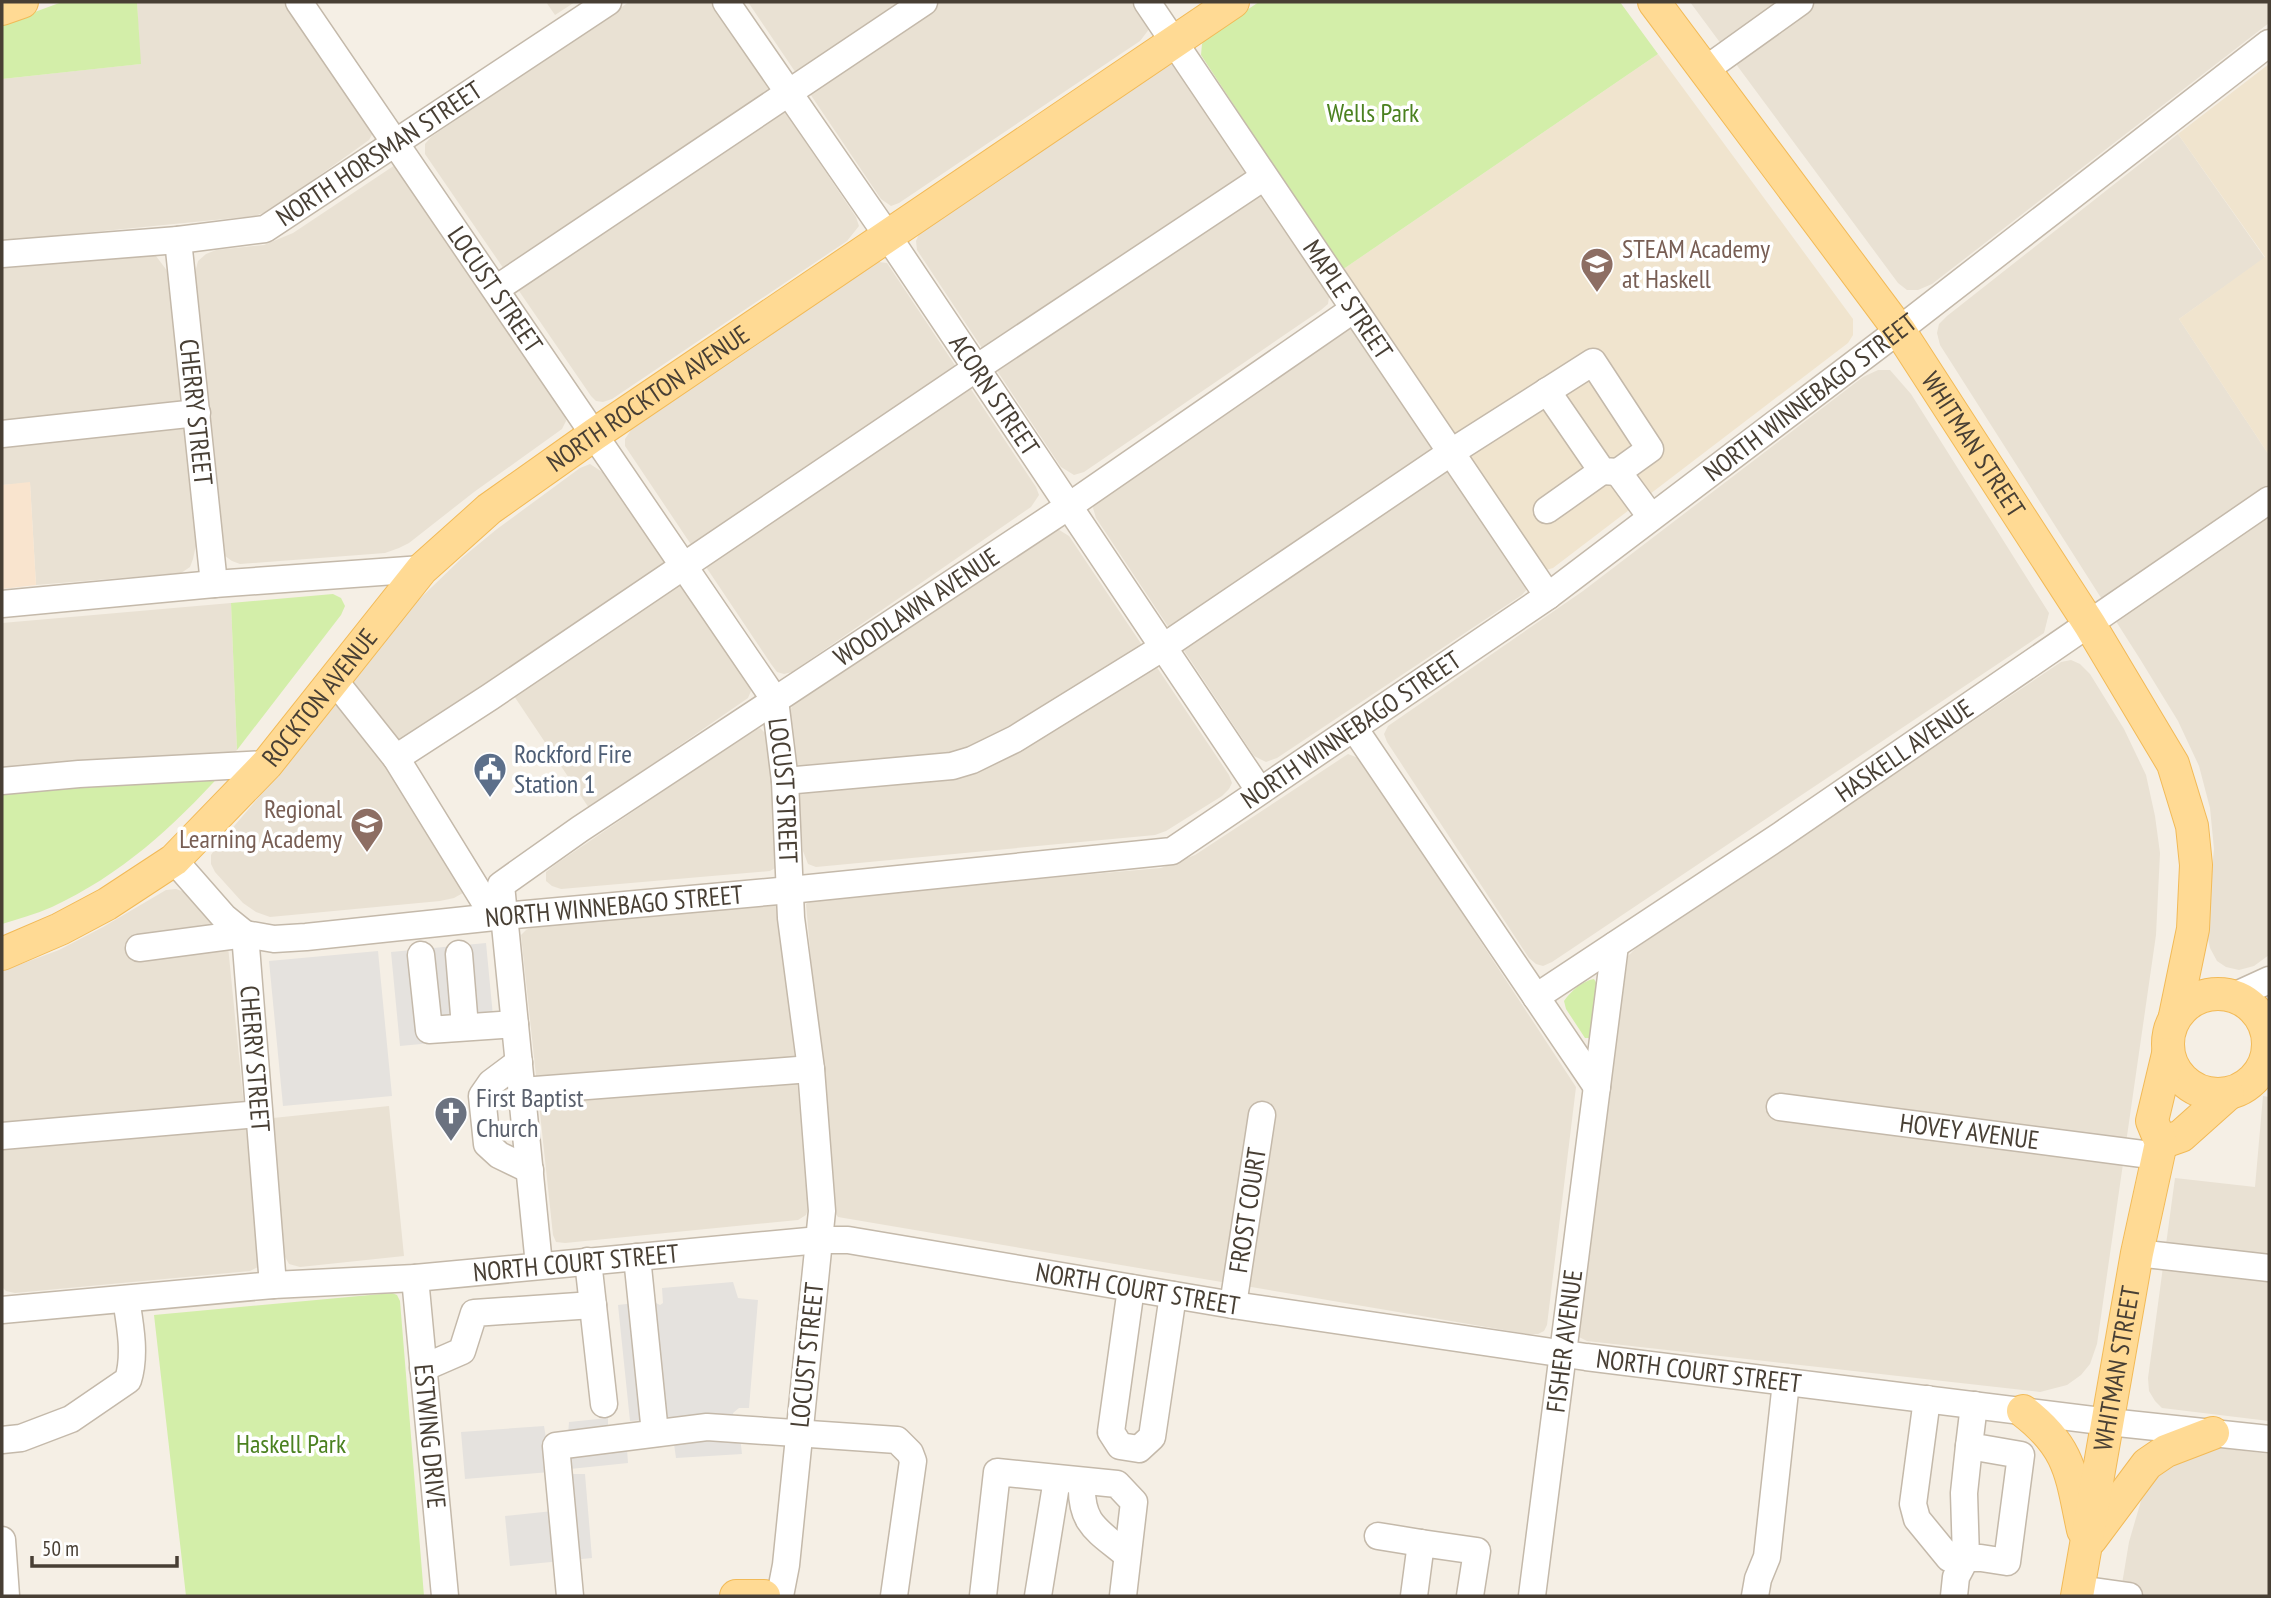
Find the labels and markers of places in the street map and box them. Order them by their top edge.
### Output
place label: STEAM Academy at Haskell [1622,232,1770,295]
school or university icon: STEAM Academy at Haskell [1578,245,1616,294]
place label: Rockford Fire Station 1 [514,737,632,800]
public building icon: Rockford Fire Station 1 [471,750,509,799]
place label: Regional Learning Academy [179,792,342,855]
school or university icon: Regional Learning Academy [348,805,386,854]
place label: First Baptist Church [476,1081,584,1144]
church icon: First Baptist Church [432,1094,470,1143]

